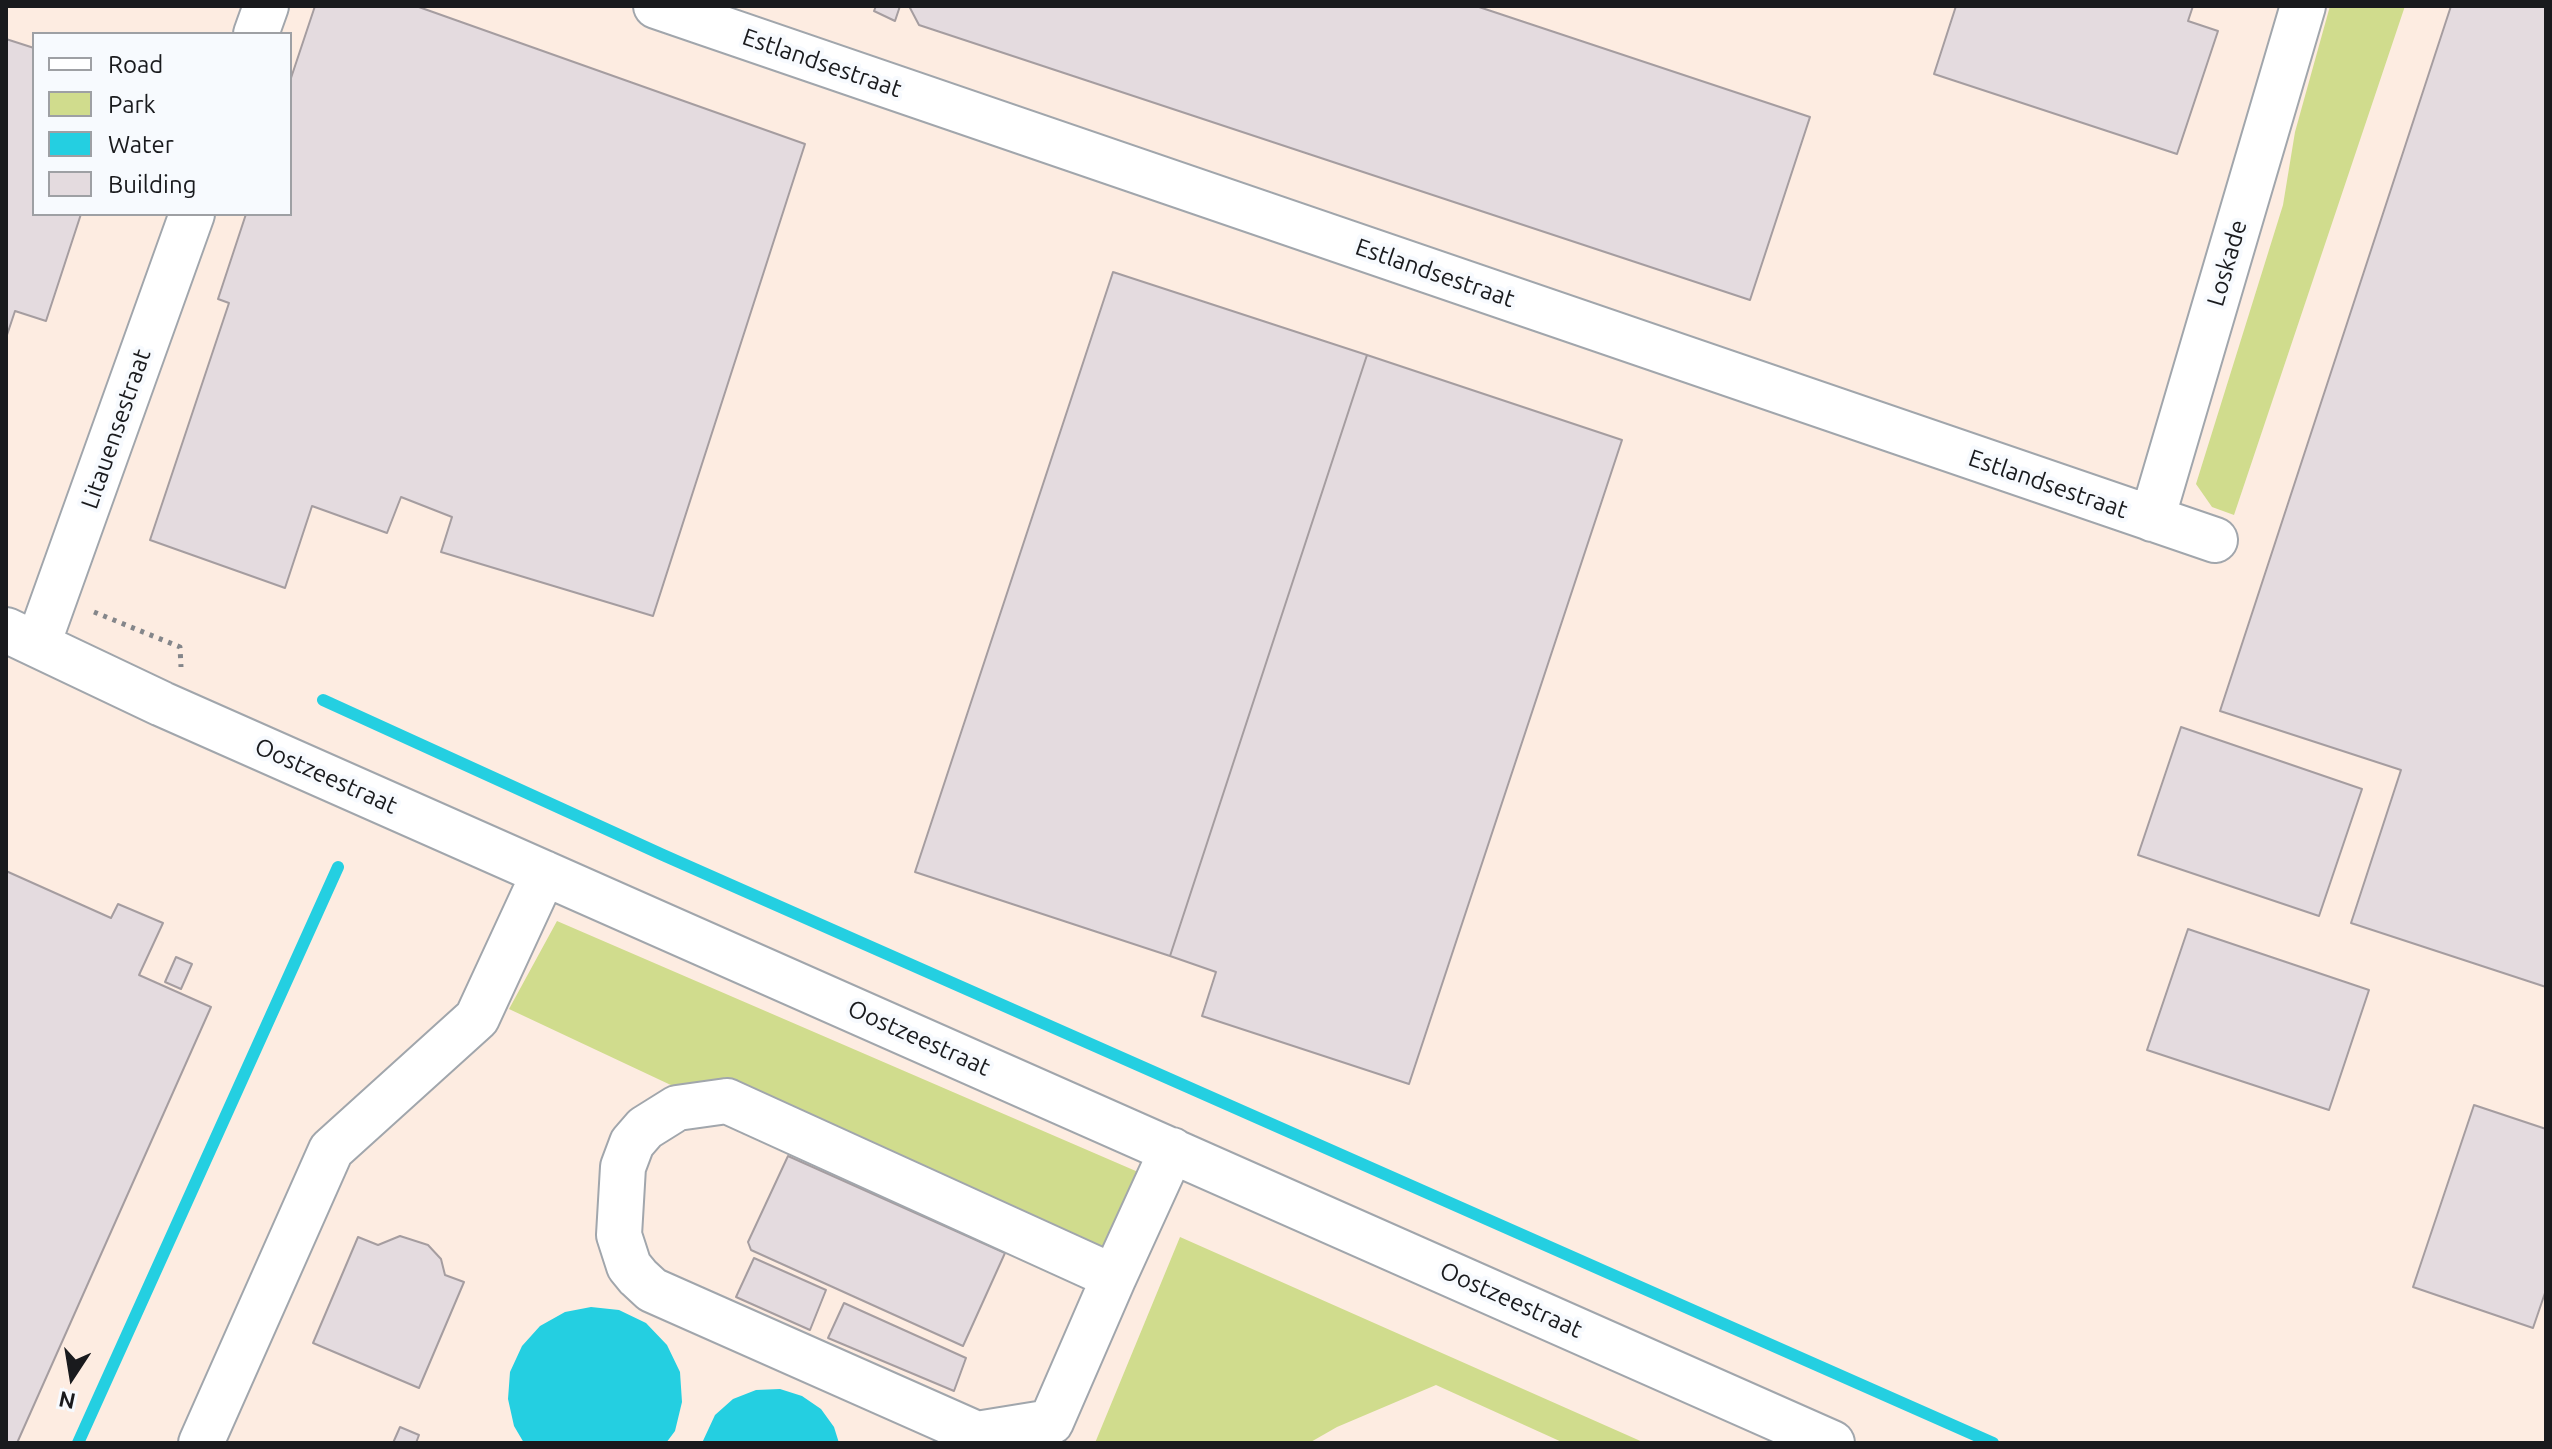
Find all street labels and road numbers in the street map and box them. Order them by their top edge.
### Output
street label: Estlandsestraat [739,22,905,104]
street label: Loskade [2201,217,2253,309]
street label: Estlandsestraat [1352,232,1518,314]
street label: Litauensestraat [75,345,157,513]
street label: Estlandsestraat [1965,443,2131,525]
street label: Oostzeestraat [250,732,402,820]
street label: Oostzeestraat [843,994,995,1082]
street label: Oostzeestraat [1435,1256,1587,1344]

